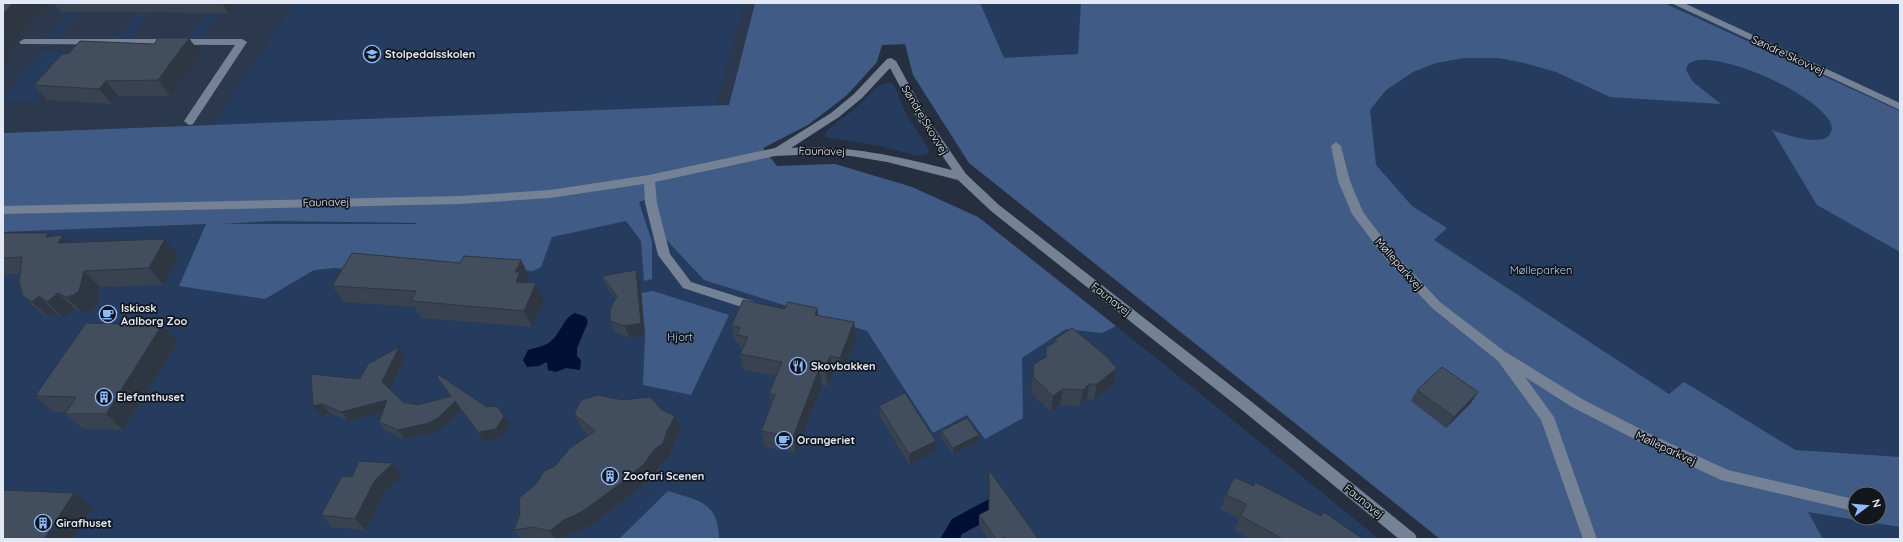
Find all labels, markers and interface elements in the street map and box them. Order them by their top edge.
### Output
street label: Søndre Skovvej [1749,32,1827,78]
school or university icon: Stolpedalsskolen [362,44,382,64]
place label: Stolpedalsskolen [385,47,475,61]
street label: Søndre Skovvej [899,83,951,157]
street label: Faunavej [799,144,845,158]
street label: Faunavej [303,195,349,209]
street label: Mølleparkvej [1372,235,1426,293]
park label: Mølleparken [1510,263,1572,277]
street label: Faunavej [1088,279,1134,319]
place label: Iskiosk Aalborg Zoo [121,301,188,328]
cafe icon: Iskiosk Aalborg Zoo [98,304,118,324]
park label: Hjort [667,330,693,344]
restaurant icon: Skovbakken [788,356,808,376]
place label: Skovbakken [811,359,876,373]
building icon: Elefanthuset [94,387,114,407]
place label: Elefanthuset [117,390,185,404]
street label: Mølleparkvej [1633,428,1699,468]
cafe icon: Orangeriet [774,430,794,450]
place label: Orangeriet [797,433,855,447]
building icon: Zoofari Scenen [600,466,620,486]
place label: Zoofari Scenen [623,469,704,483]
street label: Faunavej [1341,481,1387,521]
north arrow [1847,486,1887,526]
text: N [1869,497,1884,509]
building icon: Girafhuset [33,513,53,533]
place label: Girafhuset [56,516,112,530]

